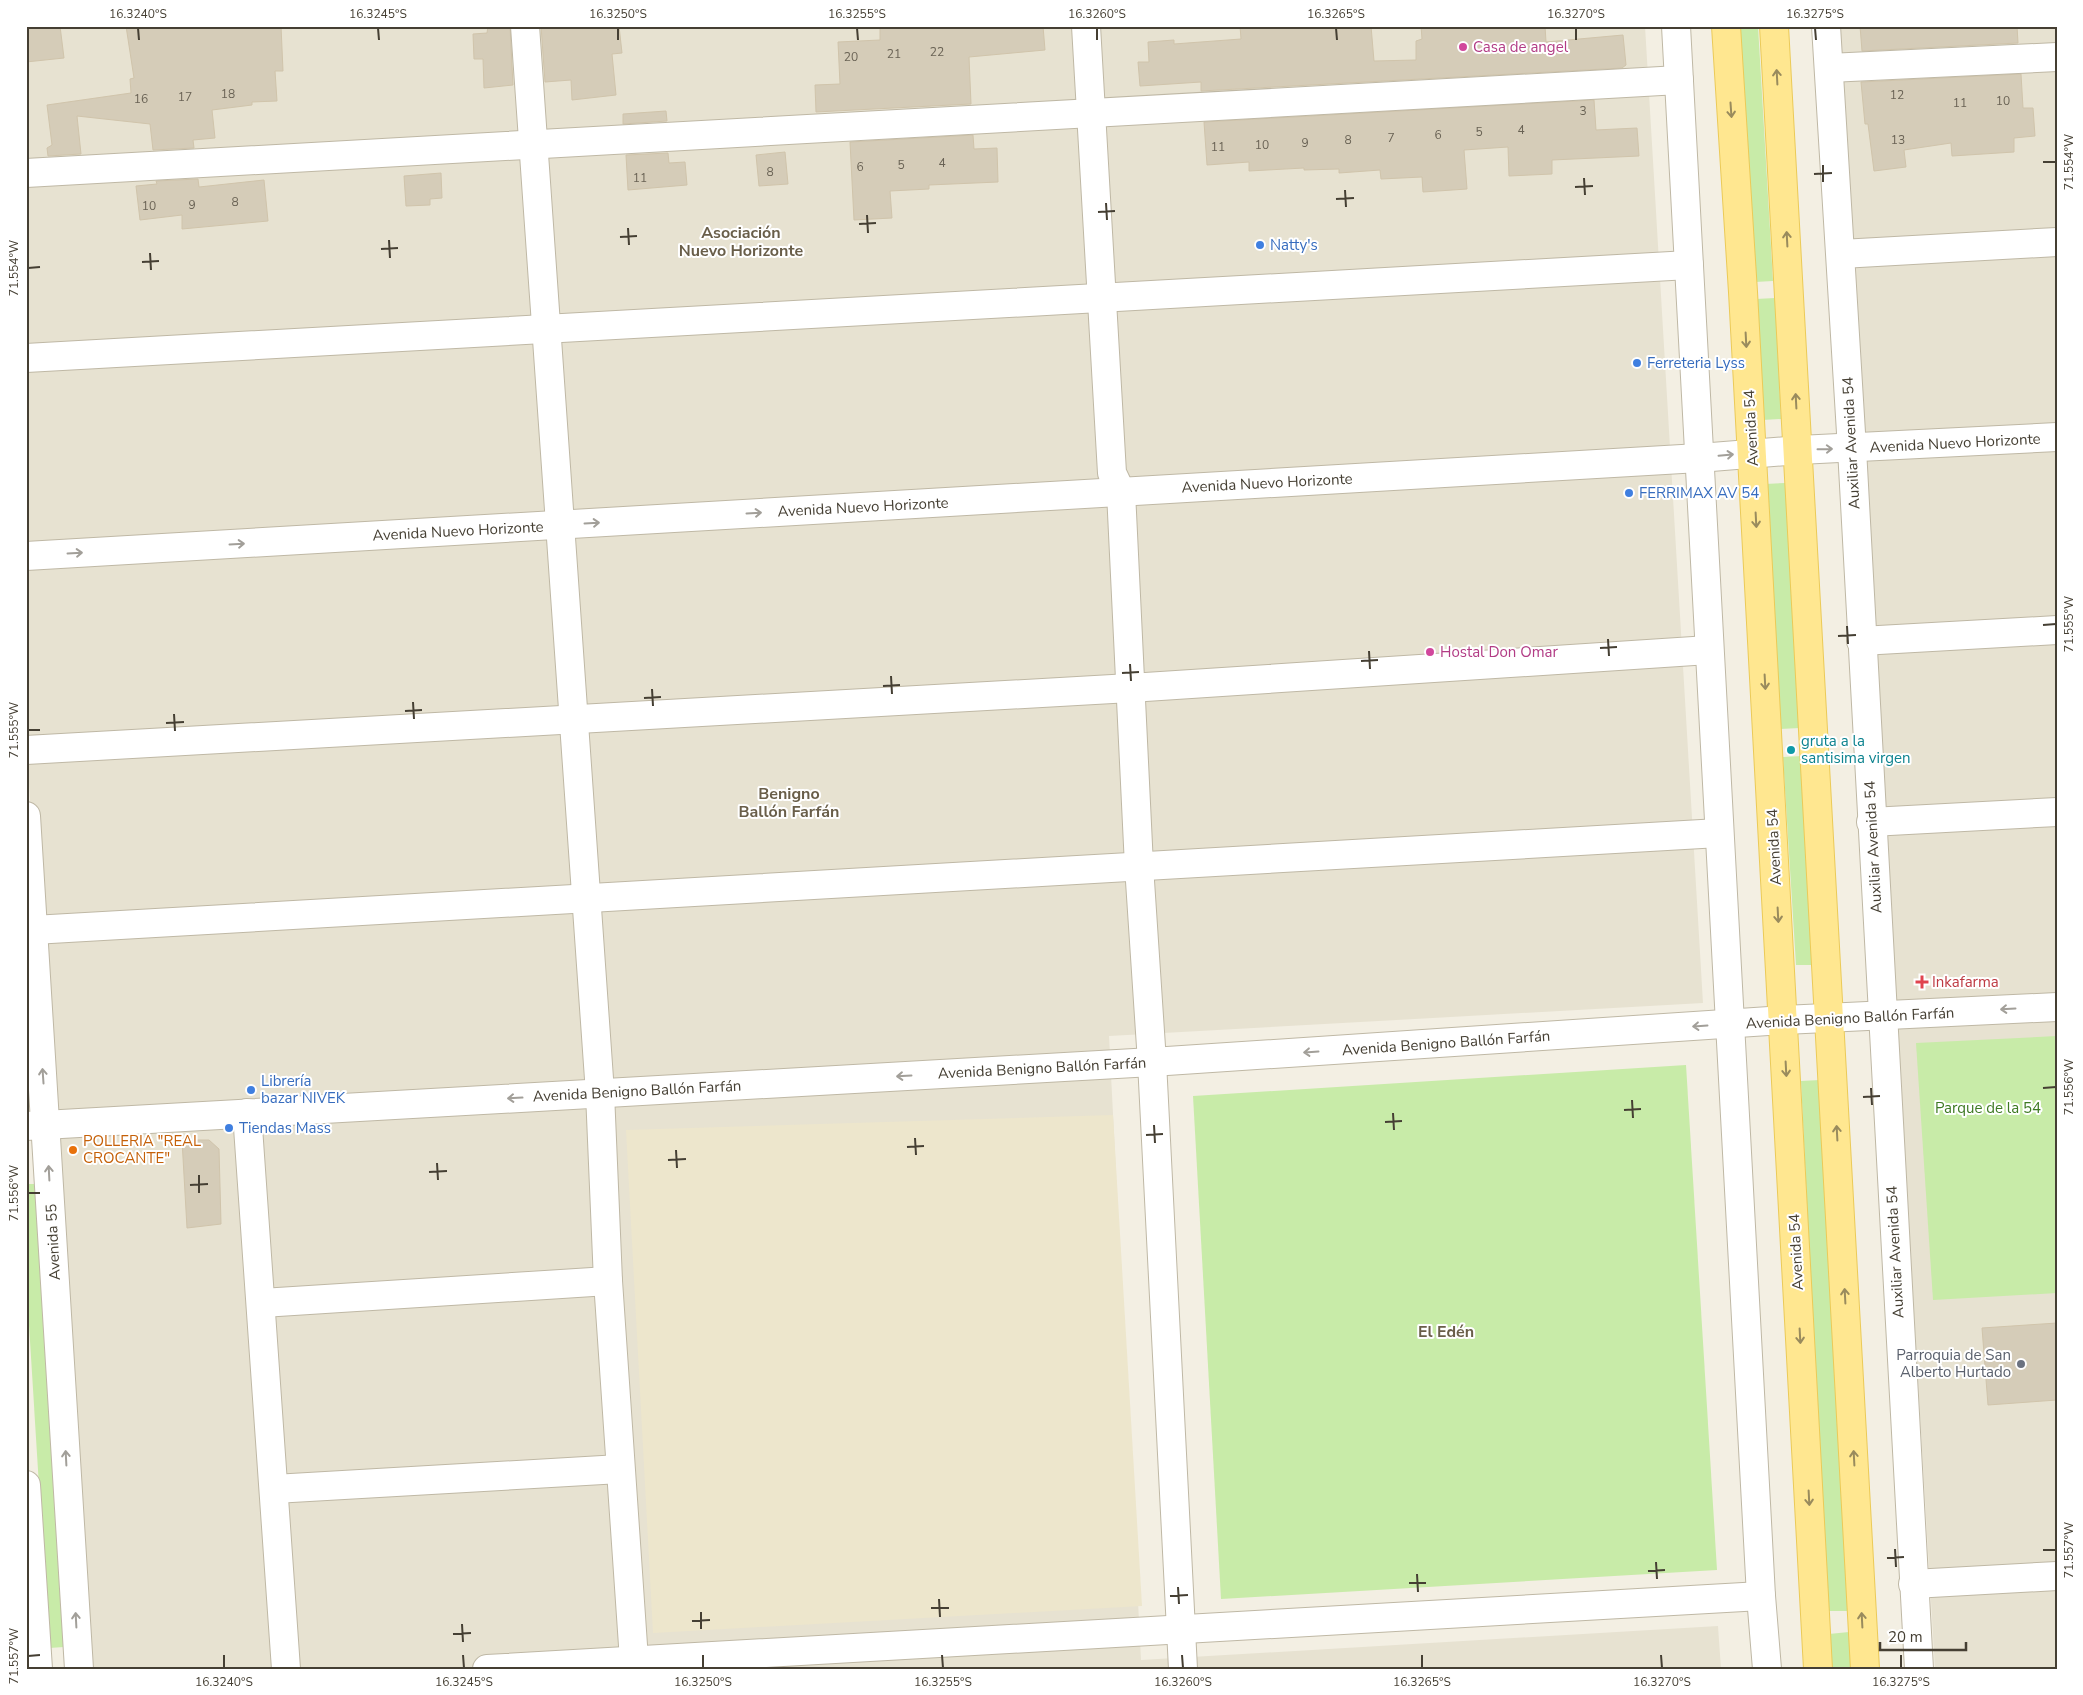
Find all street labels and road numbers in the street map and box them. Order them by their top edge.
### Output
street label: Auxiliar Avenida 54 [1838,376,1864,510]
street label: Avenida 54 [1739,389,1763,467]
street label: Avenida Nuevo Horizonte [1869,429,2041,457]
street label: Avenida Nuevo Horizonte [1181,469,1353,497]
street label: Avenida Nuevo Horizonte [777,493,949,521]
street label: Avenida Nuevo Horizonte [372,517,544,545]
street label: Auxiliar Avenida 54 [1860,780,1886,914]
street label: Avenida 54 [1762,808,1786,886]
street label: Avenida Benigno Ballón Farfán [1745,1003,1955,1033]
street label: Avenida Benigno Ballón Farfán [1341,1026,1551,1060]
street label: Avenida Benigno Ballón Farfán [937,1053,1147,1083]
street label: Avenida Benigno Ballón Farfán [532,1076,742,1106]
street label: Auxiliar Avenida 54 [1882,1185,1908,1319]
street label: Avenida 55 [41,1203,65,1281]
street label: Avenida 54 [1784,1213,1808,1291]

